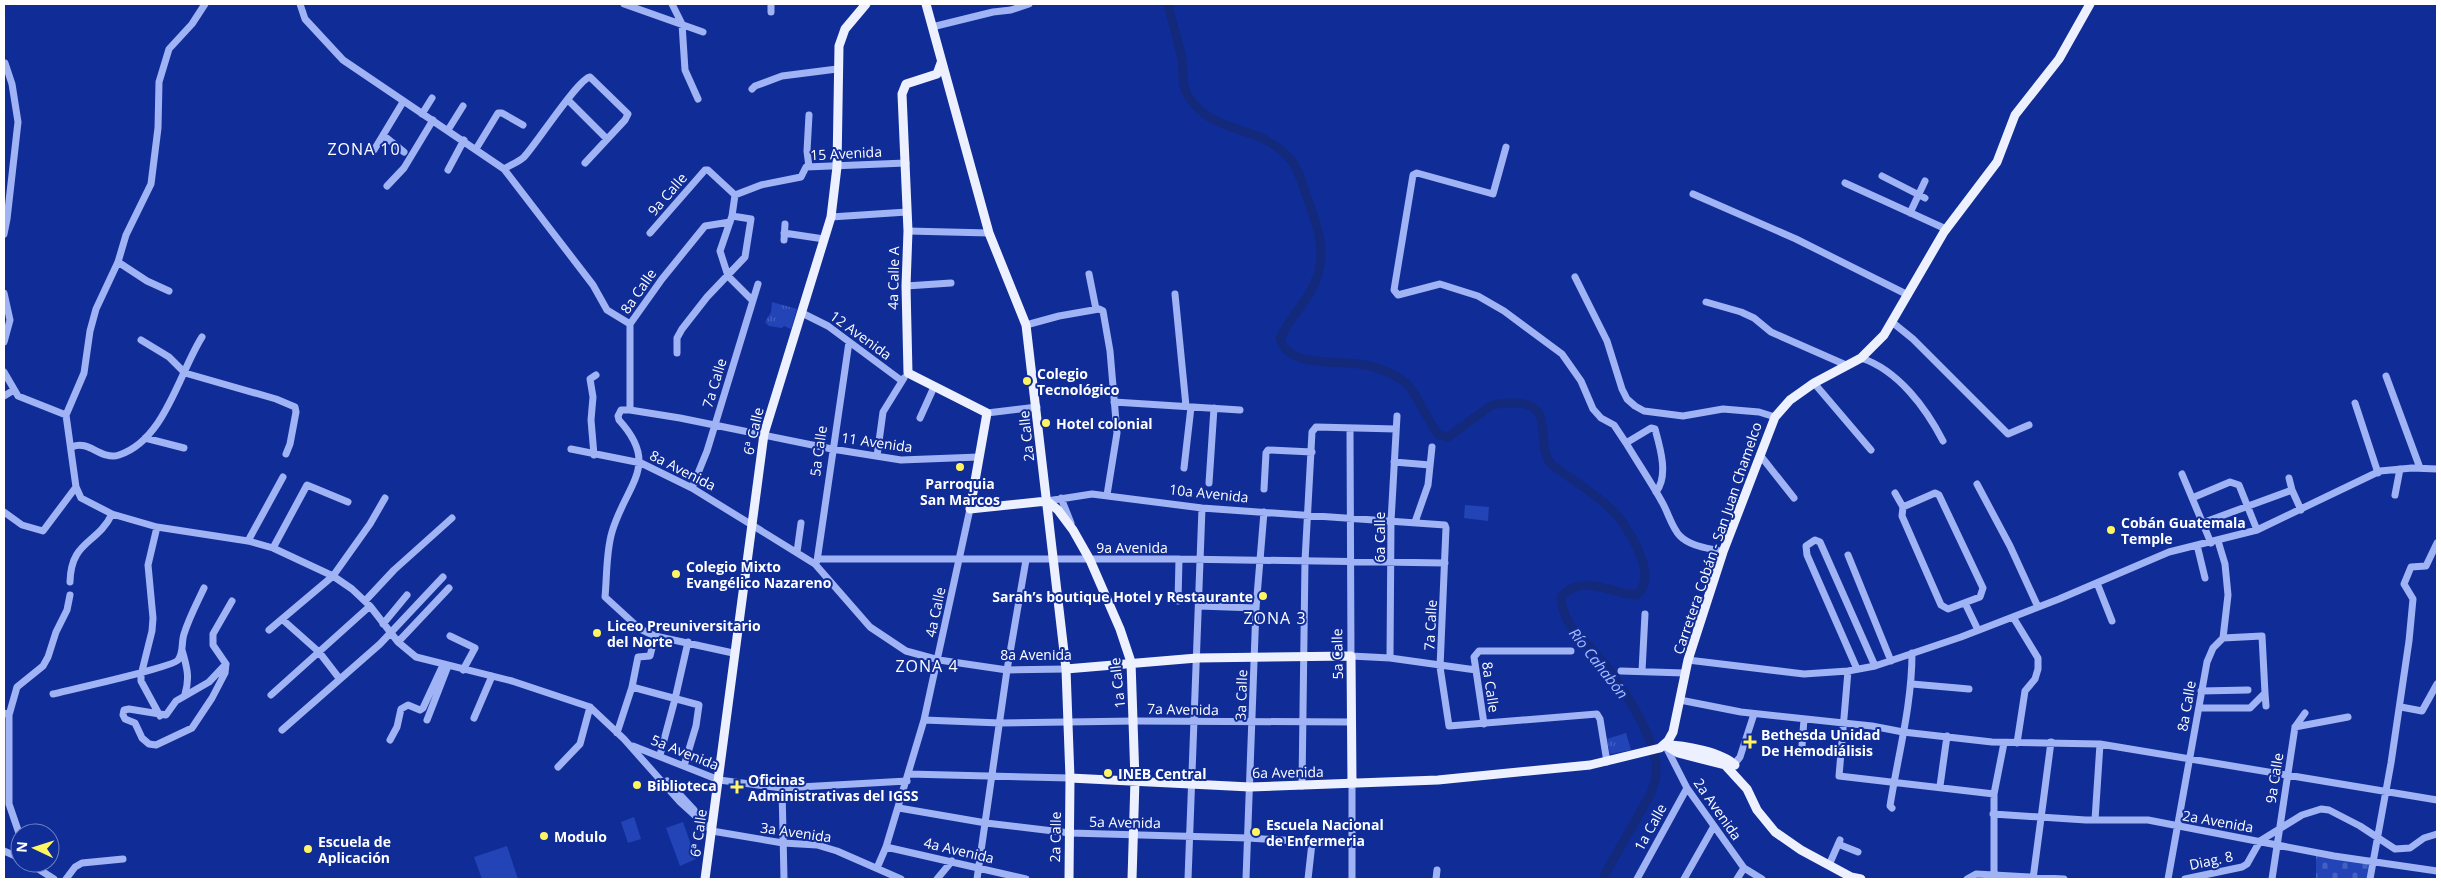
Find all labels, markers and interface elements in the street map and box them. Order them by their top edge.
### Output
district label: ZONA 10 [327,138,401,160]
street label: 15 Avenida [810,142,882,164]
street label: 9a Calle [643,168,691,219]
street label: 4a Calle A [883,246,903,310]
street label: 8a Calle [616,265,660,317]
street label: 12 Avenida [826,306,896,364]
street label: 7a Calle [697,356,731,410]
place label: Colegio Tecnológico [1037,364,1120,399]
marker: Colegio Tecnológico [1021,375,1033,387]
street label: 6ª Calle [738,405,768,457]
street label: 2a Calle [1014,410,1038,462]
place label: Hotel colonial [1056,414,1153,433]
marker: Hotel colonial [1040,417,1052,429]
street label: Carretera Cobán - San Juan Chamelco [1668,419,1766,657]
street label: 5a Calle [805,424,831,478]
street label: 11 Avenida [840,428,914,456]
street label: 8a Avenida [647,445,719,495]
marker: Parroquia San Marcos [954,461,966,473]
place label: Parroquia San Marcos [920,474,1000,509]
street label: 10a Avenida [1168,479,1250,507]
street label: 6a Calle [1370,511,1389,562]
place label: Cobán Guatemala Temple [2121,513,2246,548]
marker: Cobán Guatemala Temple [2105,524,2117,536]
street label: 9a Avenida [1096,538,1168,557]
place label: Colegio Mixto Evangélico Nazareno [686,557,832,592]
marker: Colegio Mixto Evangélico Nazareno [670,568,682,580]
street label: 4a Calle [920,585,950,639]
place label: Sarah’s boutique Hotel y Restaurante [992,587,1253,606]
marker: Sarah’s boutique Hotel y Restaurante [1257,590,1269,602]
street label: 7a Calle [1419,599,1441,651]
district label: ZONA 3 [1243,607,1307,629]
place label: Liceo Preuniversitario del Norte [607,616,761,651]
water label: Río Cahabón [1565,623,1633,703]
marker: Liceo Preuniversitario del Norte [591,627,603,639]
street label: 5a Calle [1327,628,1347,680]
street label: 8a Avenida [1000,645,1072,664]
district label: ZONA 4 [895,655,959,677]
street label: 1a Calle [1105,657,1129,709]
street label: 8a Calle [1478,660,1504,714]
street label: 3a Calle [1231,669,1251,721]
street label: 8a Calle [2172,679,2200,733]
street label: 7a Avenida [1147,699,1219,719]
place label: Bethesda Unidad De Hemodiálisis [1761,725,1880,760]
street label: 5a Avenida [648,730,722,774]
marker: Bethesda Unidad De Hemodiálisis [1743,735,1757,749]
street label: 9a Calle [2261,751,2287,805]
street label: 6a Avenida [1252,762,1324,782]
place label: INEB Central [1118,764,1206,783]
marker: INEB Central [1102,767,1114,779]
place label: Oficinas Administrativas del IGSS [748,770,919,805]
street label: 2a Avenida [1690,774,1746,844]
place label: Biblioteca [647,776,717,795]
marker: Biblioteca [631,779,643,791]
marker: Oficinas Administrativas del IGSS [730,780,744,794]
street label: 1a Calle [1629,800,1671,854]
street label: 2a Avenida [2181,805,2255,837]
street label: 6ª Calle [685,808,711,858]
street label: 2a Calle [1045,811,1065,863]
street label: 5a Avenida [1089,812,1161,832]
place label: Escuela Nacional de Enfermeria [1266,815,1384,850]
street label: 3a Avenida [759,818,833,846]
north arrow [10,823,60,873]
marker: Escuela Nacional de Enfermeria [1250,826,1262,838]
place label: Modulo [554,827,607,846]
marker: Modulo [538,830,550,842]
place label: Escuela de Aplicación [318,832,391,867]
street label: 4a Avenida [922,833,996,867]
text: N [12,841,31,853]
marker: Escuela de Aplicación [302,843,314,855]
street label: Diag. 8 [2187,846,2235,874]

